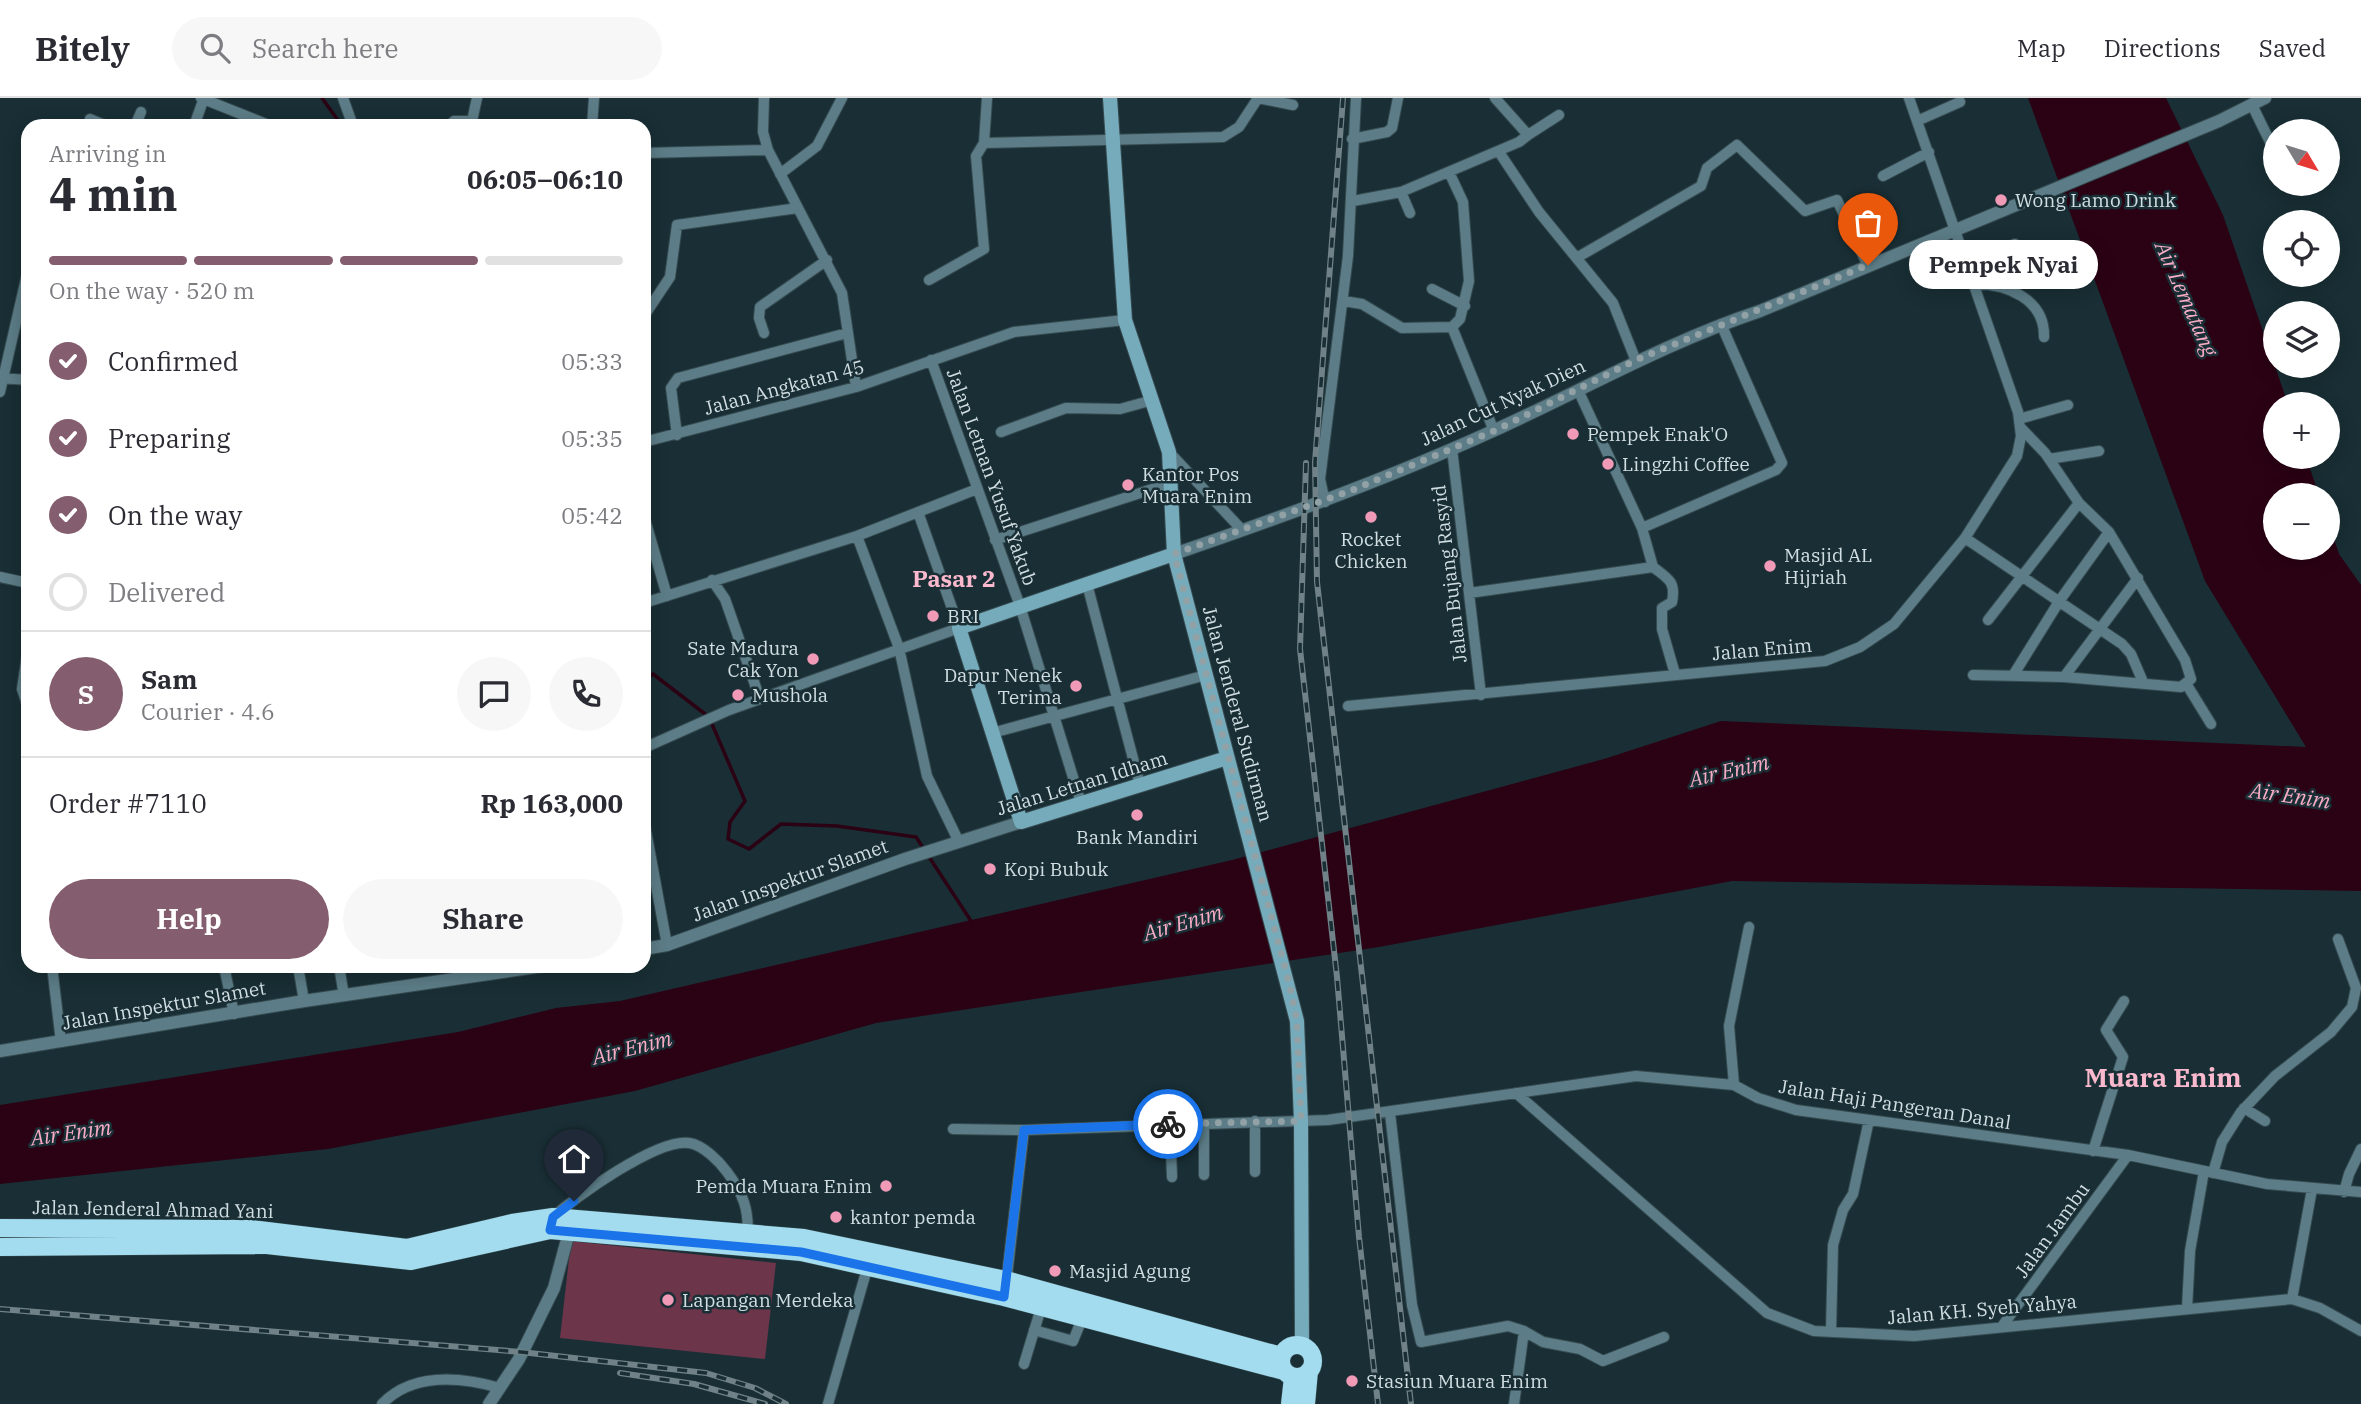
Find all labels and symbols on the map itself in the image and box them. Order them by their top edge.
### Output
north arrow [2263,119,2340,196]
place label: Wong Lamo Drink [2015,188,2176,212]
marker: Wong Lamo Drink [1993,192,2009,208]
pin [1838,193,1898,265]
water label: Air Lematang [2148,235,2225,362]
callout: Pempek Nyai [1910,240,2099,290]
street label: Jalan Cut Nyak Dien [1417,353,1589,451]
street label: Jalan Angkatan 45 [701,354,867,420]
street label: Jalan Letnan Yusuf Yakub [942,365,1042,589]
place label: Pempek Enak'O [1587,422,1728,446]
marker: Pempek Enak'O [1565,426,1581,442]
place label: Lingzhi Coffee [1622,452,1750,476]
marker: Lingzhi Coffee [1600,456,1616,472]
place label: Kantor Pos Muara Enim [1142,462,1252,508]
marker: Kantor Pos Muara Enim [1120,477,1136,493]
street label: Jalan Bujang Rasyid [1426,484,1472,664]
marker: Rocket Chicken [1363,509,1379,525]
place label: Rocket Chicken [1334,527,1408,573]
place label: Masjid AL Hijriah [1784,543,1872,589]
marker: Masjid AL Hijriah [1762,558,1778,574]
district label: Pasar 2 [912,563,996,593]
street label: Jalan Jenderal Sudirman [1198,603,1278,825]
place label: BRI [947,604,979,628]
marker: BRI [925,608,941,624]
street label: Jalan Enim [1711,633,1813,665]
place label: Sate Madura Cak Yon [687,636,799,682]
marker: Sate Madura Cak Yon [805,651,821,667]
place label: Dapur Nenek Terima [944,663,1062,709]
marker: Dapur Nenek Terima [1068,678,1084,694]
place label: Mushola [752,683,828,707]
marker: Mushola [730,687,746,703]
street label: Jalan Letnan Idham [994,746,1170,820]
water label: Air Enim [1684,747,1772,793]
water label: Air Enim [2246,775,2333,815]
marker: Bank Mandiri [1129,807,1145,823]
place label: Bank Mandiri [1076,825,1198,849]
street label: Jalan Inspektur Slamet [689,833,891,927]
place label: Kopi Bubuk [1004,857,1108,881]
marker: Kopi Bubuk [982,861,998,877]
water label: Air Enim [1138,897,1226,947]
street label: Jalan Inspektur Slamet [60,975,268,1035]
water label: Air Enim [587,1024,675,1071]
district label: Muara Enim [2085,1060,2241,1094]
street label: Jalan Haji Pangeran Danal [1777,1074,2013,1134]
courier [1133,1089,1203,1159]
water label: Air Enim [27,1112,113,1152]
pin [544,1129,604,1201]
place label: Pemda Muara Enim [696,1174,872,1198]
marker: Pemda Muara Enim [878,1178,894,1194]
street label: Jalan Jambu [2009,1178,2095,1282]
street label: Jalan Jenderal Ahmad Yani [32,1195,274,1223]
place label: kantor pemda [850,1205,976,1229]
marker: kantor pemda [828,1209,844,1225]
place label: Masjid Agung [1069,1259,1191,1283]
marker: Masjid Agung [1047,1263,1063,1279]
place label: Lapangan Merdeka [682,1288,854,1312]
street label: Jalan KH. Syeh Yahya [1886,1289,2078,1329]
marker: Lapangan Merdeka [660,1292,676,1308]
place label: Stasiun Muara Enim [1366,1369,1548,1393]
marker: Stasiun Muara Enim [1344,1373,1360,1389]

